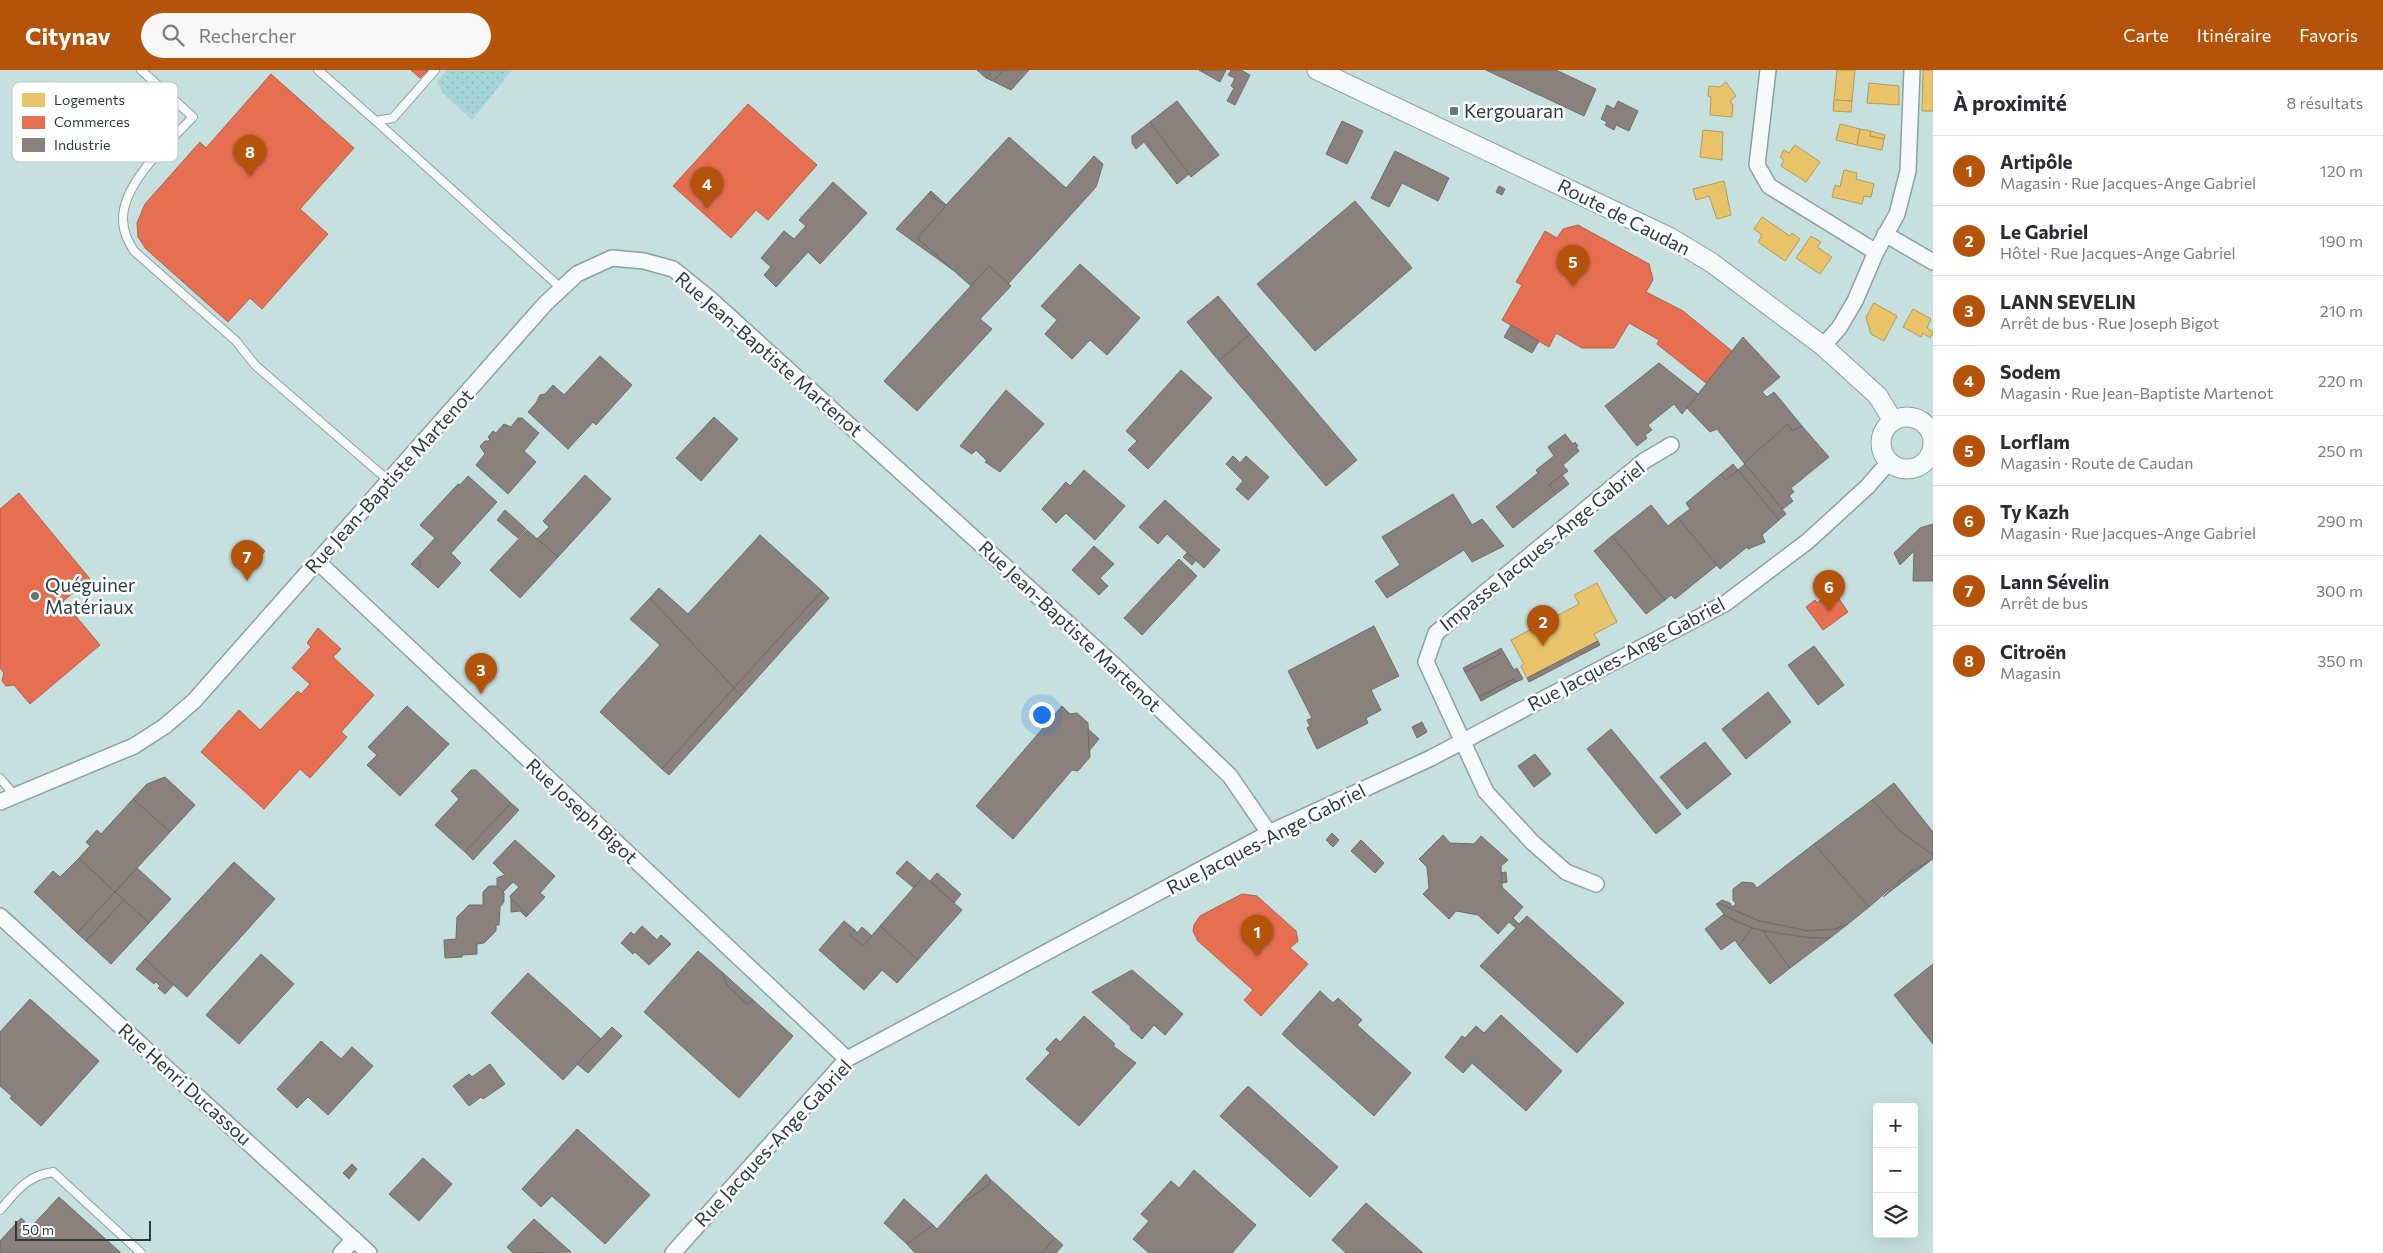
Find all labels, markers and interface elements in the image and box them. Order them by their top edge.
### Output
search box [141,13,491,58]
text: Citynav [25,21,111,50]
icon: search [159,21,187,49]
text: Rechercher [199,24,296,47]
text: Carte [2123,24,2169,46]
text: Itinéraire [2197,24,2271,46]
text: Favoris [2299,24,2358,46]
legend [12,82,178,162]
text: À proximité [1953,90,2067,115]
text: Logements [54,91,125,108]
text: 8 résultats [2287,93,2363,112]
place label: Kergouaran [1464,99,1564,122]
marker: Kergouaran [1448,105,1460,117]
text: Commerces [54,113,130,130]
pin: 8 [234,135,266,176]
text: Industrie [54,136,111,153]
text: Artipôle [2000,150,2073,173]
text: 1 [1965,161,1973,180]
text: 120 m [2320,161,2363,180]
pin: 4 [691,167,723,208]
street label: Route de Caudan [1554,173,1694,260]
text: Magasin · Rue Jacques-Ange Gabriel [2000,173,2256,192]
text: Le Gabriel [2000,220,2088,243]
text: 2 [1964,231,1974,250]
text: 190 m [2319,231,2363,250]
text: Hôtel · Rue Jacques-Ange Gabriel [2000,243,2236,262]
pin: 5 [1557,245,1589,286]
street label: Rue Jean-Baptiste Martenot [671,266,868,441]
text: LANN SEVELIN [2000,290,2136,313]
text: 3 [1964,301,1974,320]
text: 210 m [2320,301,2363,320]
text: Arrêt de bus · Rue Joseph Bigot [2000,313,2219,332]
text: Sodem [2000,360,2060,383]
text: 4 [1964,371,1974,390]
text: 220 m [2318,371,2363,390]
text: Magasin · Rue Jean-Baptiste Martenot [2000,383,2273,402]
street label: Rue Jean-Baptiste Martenot [300,384,478,578]
text: Lorflam [2000,430,2070,453]
text: 5 [1964,441,1974,460]
text: 250 m [2317,441,2363,460]
text: Magasin · Route de Caudan [2000,453,2193,472]
street label: Impasse Jacques-Ange Gabriel [1435,456,1649,635]
text: Ty Kazh [2000,500,2069,523]
text: 6 [1964,511,1974,530]
text: 290 m [2317,511,2363,530]
text: Magasin · Rue Jacques-Ange Gabriel [2000,523,2256,542]
street label: Rue Jean-Baptiste Martenot [975,535,1166,716]
pin: 7 [231,540,263,581]
pin: 6 [1813,570,1845,611]
text: Lann Sévelin [2000,570,2109,593]
place label: Quéguiner Matériaux [45,573,136,618]
text: 7 [1965,581,1973,600]
text: 300 m [2316,581,2363,600]
marker: Quéguiner Matériaux [29,590,41,602]
street label: Rue Jacques-Ange Gabriel [1523,592,1728,715]
text: Arrêt de bus [2000,593,2088,612]
pin: 2 [1527,605,1559,646]
text: Citroën [2000,640,2066,663]
text: 8 [1964,651,1974,670]
text: 350 m [2317,651,2363,670]
pin: 3 [465,653,497,694]
text: Magasin [2000,663,2061,682]
your location [1029,702,1055,728]
street label: Rue Joseph Bigot [522,753,643,868]
street label: Rue Jacques-Ange Gabriel [1163,778,1369,899]
pin: 1 [1241,915,1273,956]
street label: Rue Henri Ducassou [114,1018,257,1149]
street label: Rue Jacques-Ange Gabriel [689,1054,856,1231]
map controls [1873,1103,1918,1238]
button: + [1873,1103,1918,1148]
button: − [1873,1148,1918,1193]
button: layers [1873,1193,1918,1238]
scale bar [15,1218,151,1241]
text: 50 m [22,1221,54,1238]

